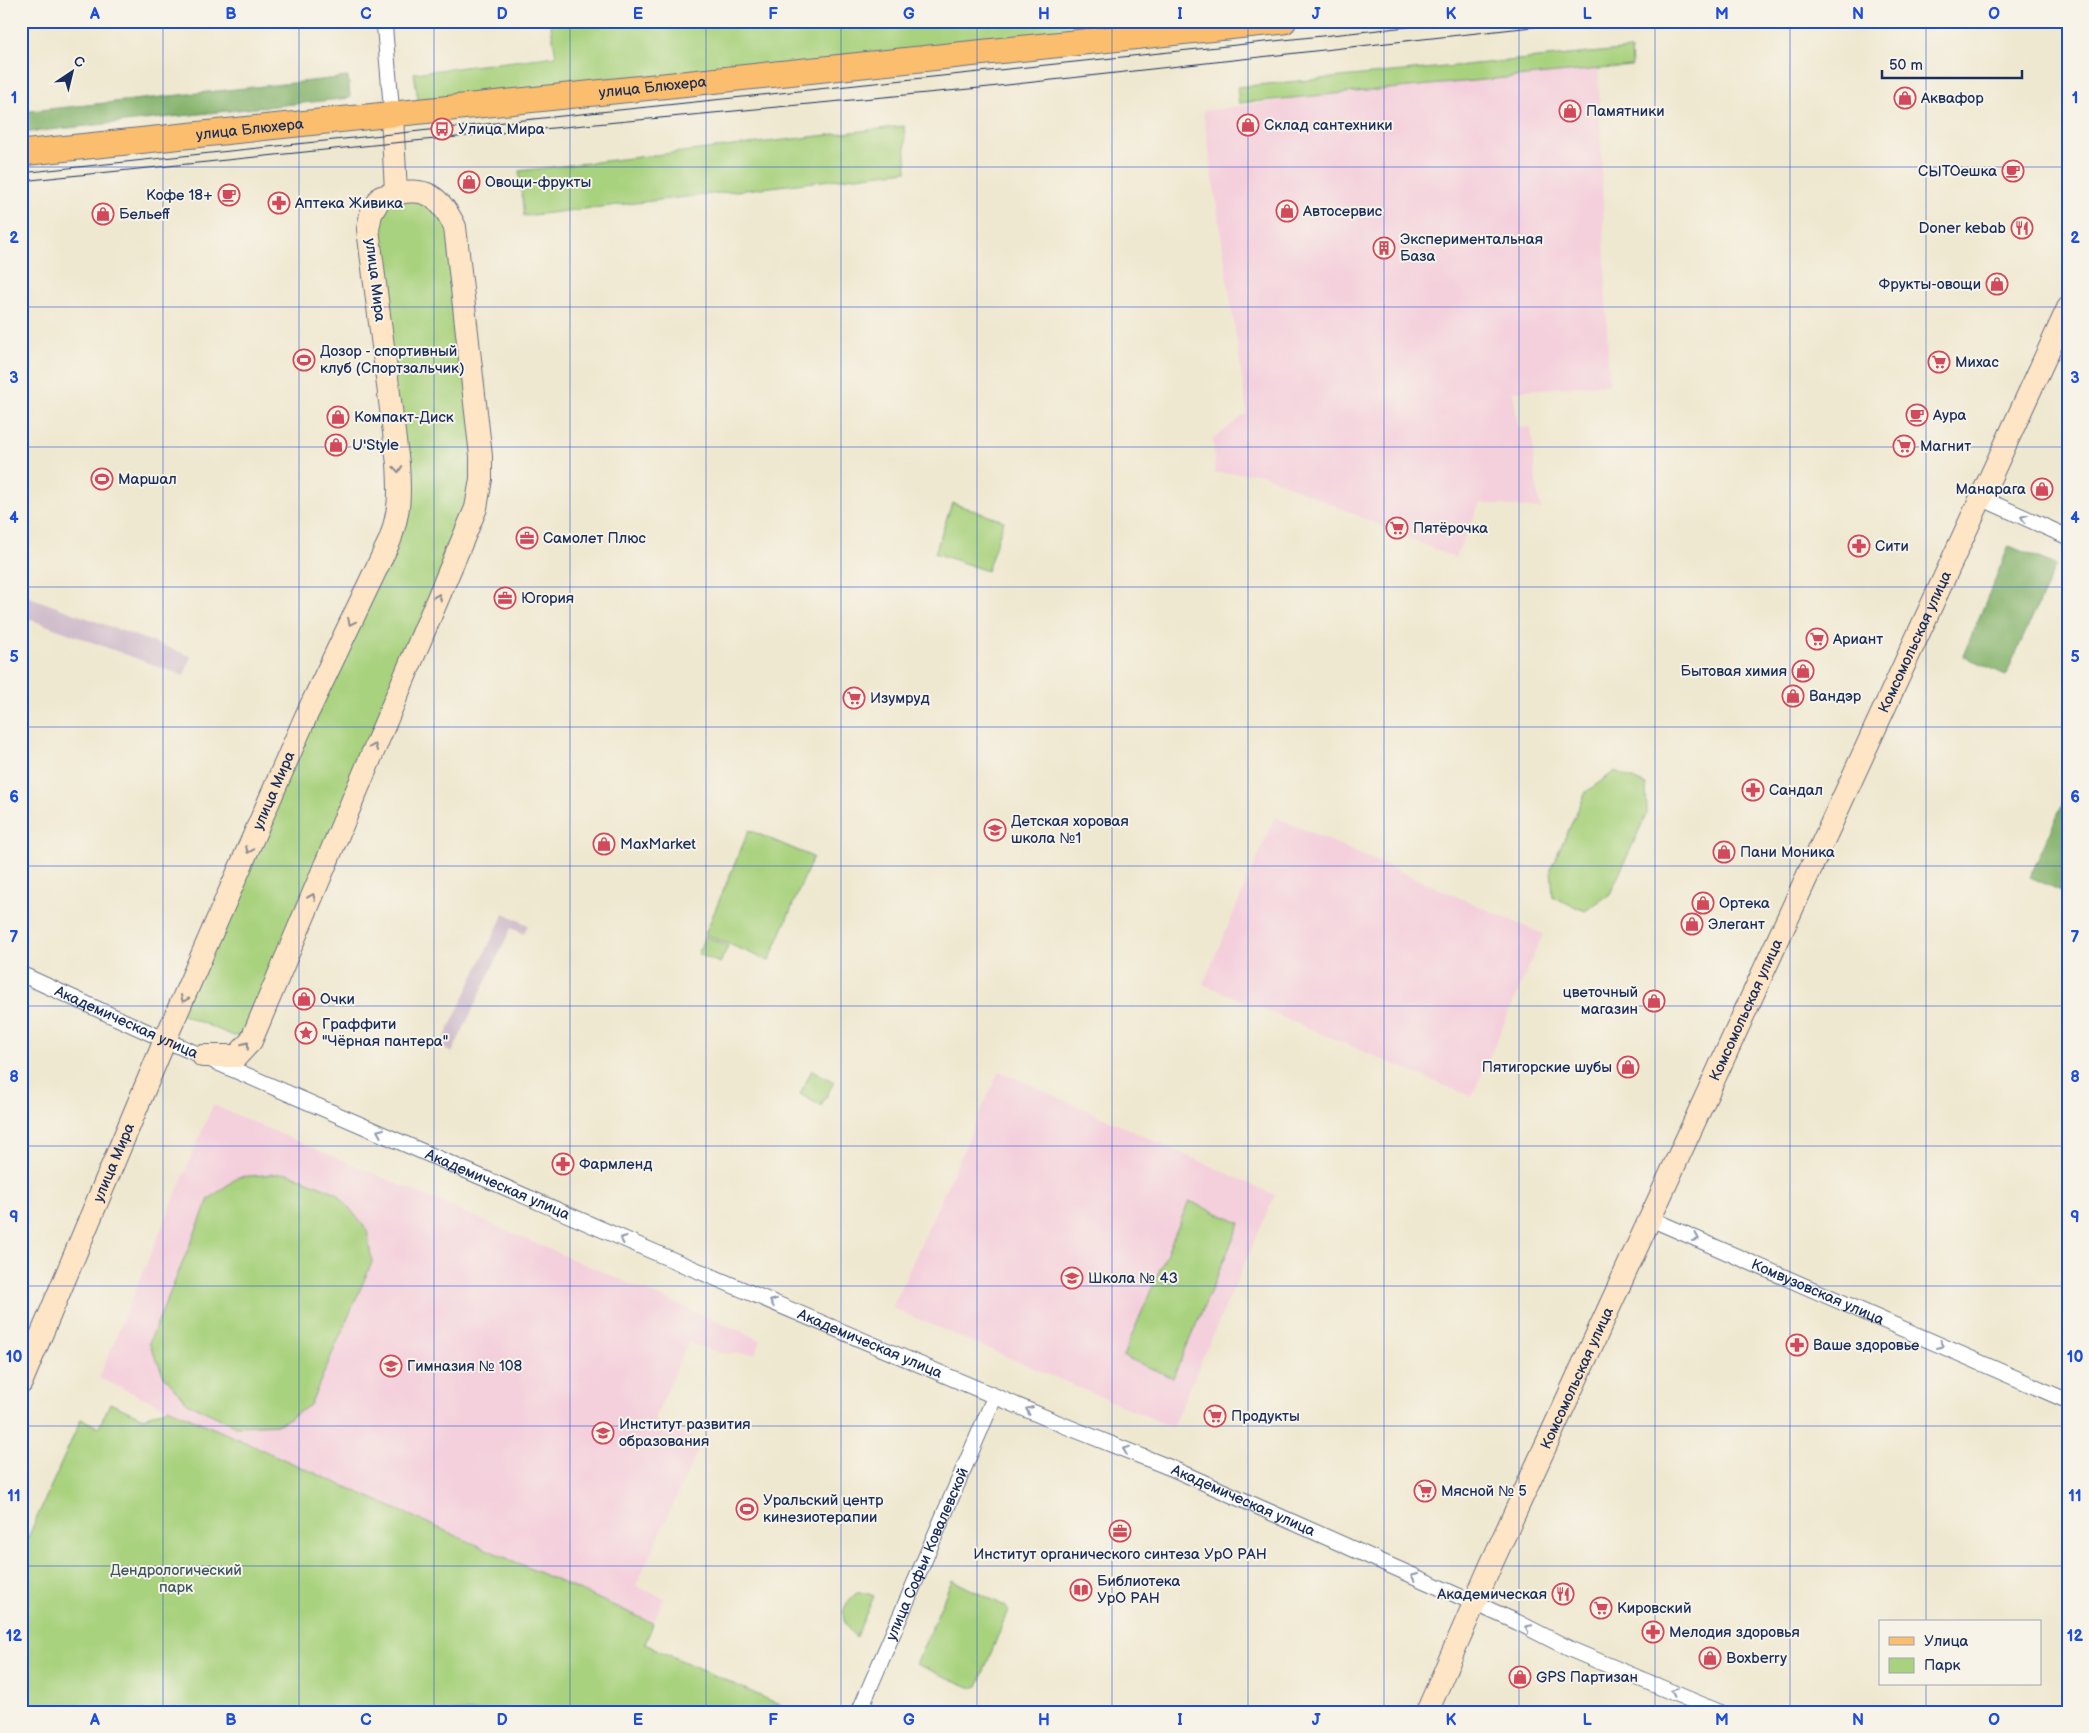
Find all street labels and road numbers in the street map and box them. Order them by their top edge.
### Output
street label: улица Блюхера [598,72,707,102]
street label: улица Блюхера [195,114,305,144]
street label: улица Мира [360,237,390,323]
street label: Комсомольская улица [1874,568,1956,716]
street label: улица Мира [248,748,299,833]
street label: Комсомольская улица [1705,936,1787,1084]
street label: Академическая улица [51,981,201,1063]
street label: улица Мира [89,1120,139,1205]
street label: Академическая улица [422,1144,573,1224]
street label: Комвузовская улица [1748,1254,1887,1329]
street label: Академическая улица [794,1304,945,1383]
street label: Комсомольская улица [1536,1304,1618,1452]
street label: Академическая улица [1168,1460,1318,1541]
street label: улица Софьи Ковалевской [881,1465,973,1643]

